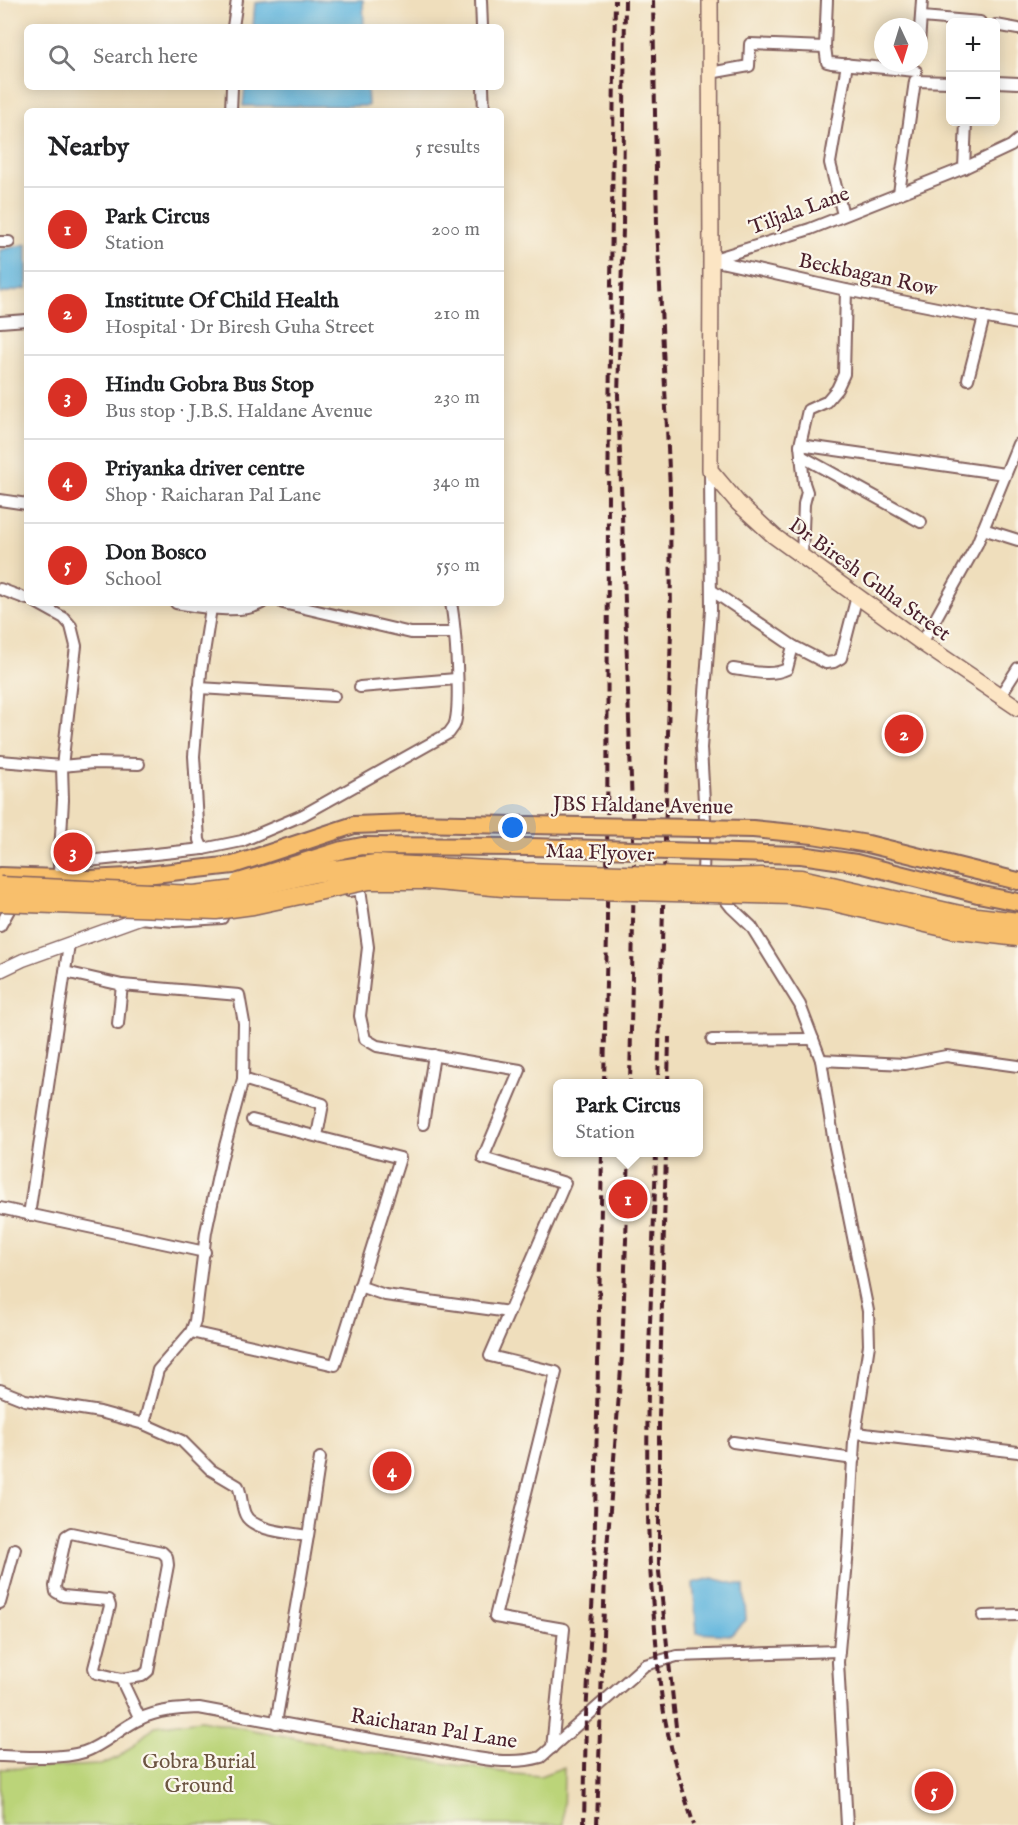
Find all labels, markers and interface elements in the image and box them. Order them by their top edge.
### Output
north arrow [874,18,928,72]
map controls [946,18,1000,126]
button: + [946,18,1000,72]
search box [24,24,504,90]
icon: search [45,41,78,74]
text: Search here [93,43,198,71]
button: − [946,72,1000,126]
text: Nearby [48,131,129,164]
text: 5 results [415,135,480,160]
street label: Tiljala Lane [746,181,854,242]
text: Park Circus [105,203,210,231]
text: 1 [64,217,71,242]
text: 200 m [431,217,480,242]
text: Station [105,231,164,256]
street label: Beckbagan Row [796,248,941,304]
text: Institute Of Child Health [105,287,339,315]
text: 2 [63,301,72,326]
text: 210 m [434,301,480,326]
text: Hospital · Dr Biresh Guha Street [105,315,374,340]
text: Hindu Gobra Bus Stop [105,371,314,399]
text: 3 [64,385,71,410]
text: 230 m [434,385,480,410]
text: Bus stop · J.B.S. Haldane Avenue [105,399,373,424]
text: Priyanka driver centre [105,455,305,483]
text: 4 [63,469,72,494]
text: 340 m [433,469,480,494]
text: Shop · Raicharan Pal Lane [105,483,321,508]
street label: Dr Biresh Guha Street [783,512,955,648]
text: Don Bosco [105,539,206,567]
text: 5 [64,553,71,578]
text: 550 m [436,553,480,578]
text: School [105,567,161,592]
pin: 2 [884,712,924,756]
street label: JBS Haldane Avenue [551,791,734,822]
your location [498,813,527,842]
pin: 3 [54,830,92,874]
street label: Maa Flyover [545,838,655,869]
popup [553,1079,703,1157]
text: Park Circus [576,1092,680,1120]
text: Station [576,1120,635,1145]
pin: 1 [608,1176,648,1222]
pin: 4 [372,1448,412,1494]
street label: Raicharan Pal Lane [348,1703,519,1756]
park label: Gobra Burial Ground [142,1749,256,1800]
pin: 5 [914,1768,954,1814]

